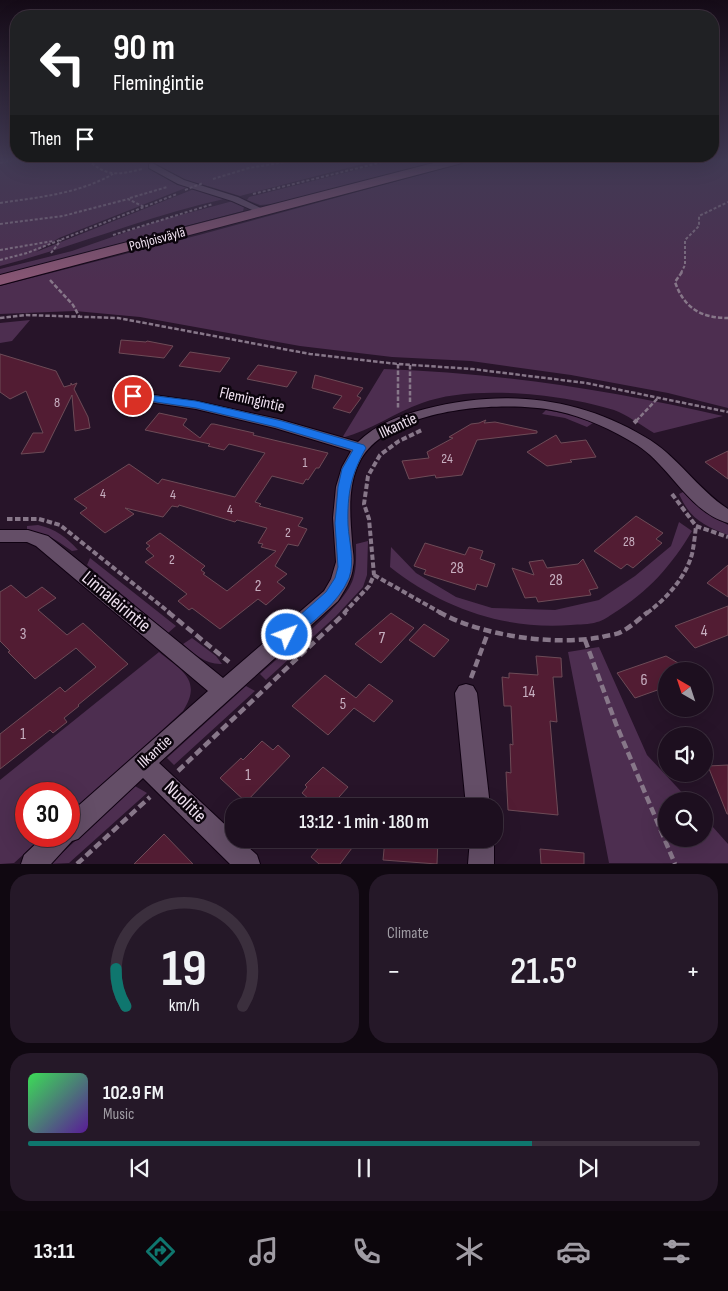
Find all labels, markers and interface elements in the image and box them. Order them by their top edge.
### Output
text: 90 m [113,27,175,70]
icon: left [30,30,95,95]
text: Flemingintie [113,70,204,97]
icon: arrive [71,125,99,153]
text: Then [30,128,61,151]
street label: Pohjoisväylä [127,223,187,255]
pin [112,375,154,417]
icon: arrive [119,382,147,410]
street label: Flemingintie [218,383,286,417]
house number: 8 [54,394,60,411]
street label: Ilkantie [376,409,420,443]
house number: 24 [441,450,453,467]
house number: 1 [303,454,308,471]
house number: 4 [100,485,106,502]
house number: 4 [170,486,176,503]
house number: 4 [227,501,233,518]
house number: 2 [285,524,291,541]
house number: 28 [623,533,635,550]
house number: 2 [169,551,175,568]
house number: 28 [450,559,464,578]
street label: Linnaleirintie [77,566,155,638]
house number: 28 [549,571,563,590]
house number: 2 [255,577,261,596]
position arrow [260,608,312,660]
house number: 4 [701,622,708,641]
house number: 3 [20,625,26,644]
house number: 7 [379,629,386,648]
north arrow [658,662,712,718]
map controls [658,662,713,847]
house number: 6 [640,671,648,690]
house number: 14 [523,683,535,702]
house number: 5 [340,695,346,714]
house number: 1 [20,725,26,744]
button: sound [658,727,713,782]
street label: Ilkantie [134,732,176,772]
house number: 1 [245,766,251,785]
street label: Nuolitie [159,776,211,828]
speed limit sign: 30 [15,782,80,847]
button: search [658,792,713,847]
text: 13:12 · 1 min · 180 m [299,811,429,834]
text: Climate [387,924,429,943]
text: 19 [162,938,207,1001]
text: 21.5° [510,949,577,994]
text: − [387,955,401,988]
text: + [686,955,700,988]
text: km/h [169,995,200,1016]
text: 102.9 FM [103,1082,164,1105]
text: Music [103,1105,134,1124]
icon: previous [126,1154,154,1182]
icon: pause [350,1154,378,1182]
icon: next [574,1154,602,1182]
icon: directions [143,1234,178,1269]
icon: music [246,1234,281,1269]
icon: phone [349,1234,384,1269]
icon: climate [452,1234,487,1269]
icon: car [556,1234,591,1269]
icon: filters [659,1234,694,1269]
text: 13:11 [34,1238,75,1265]

